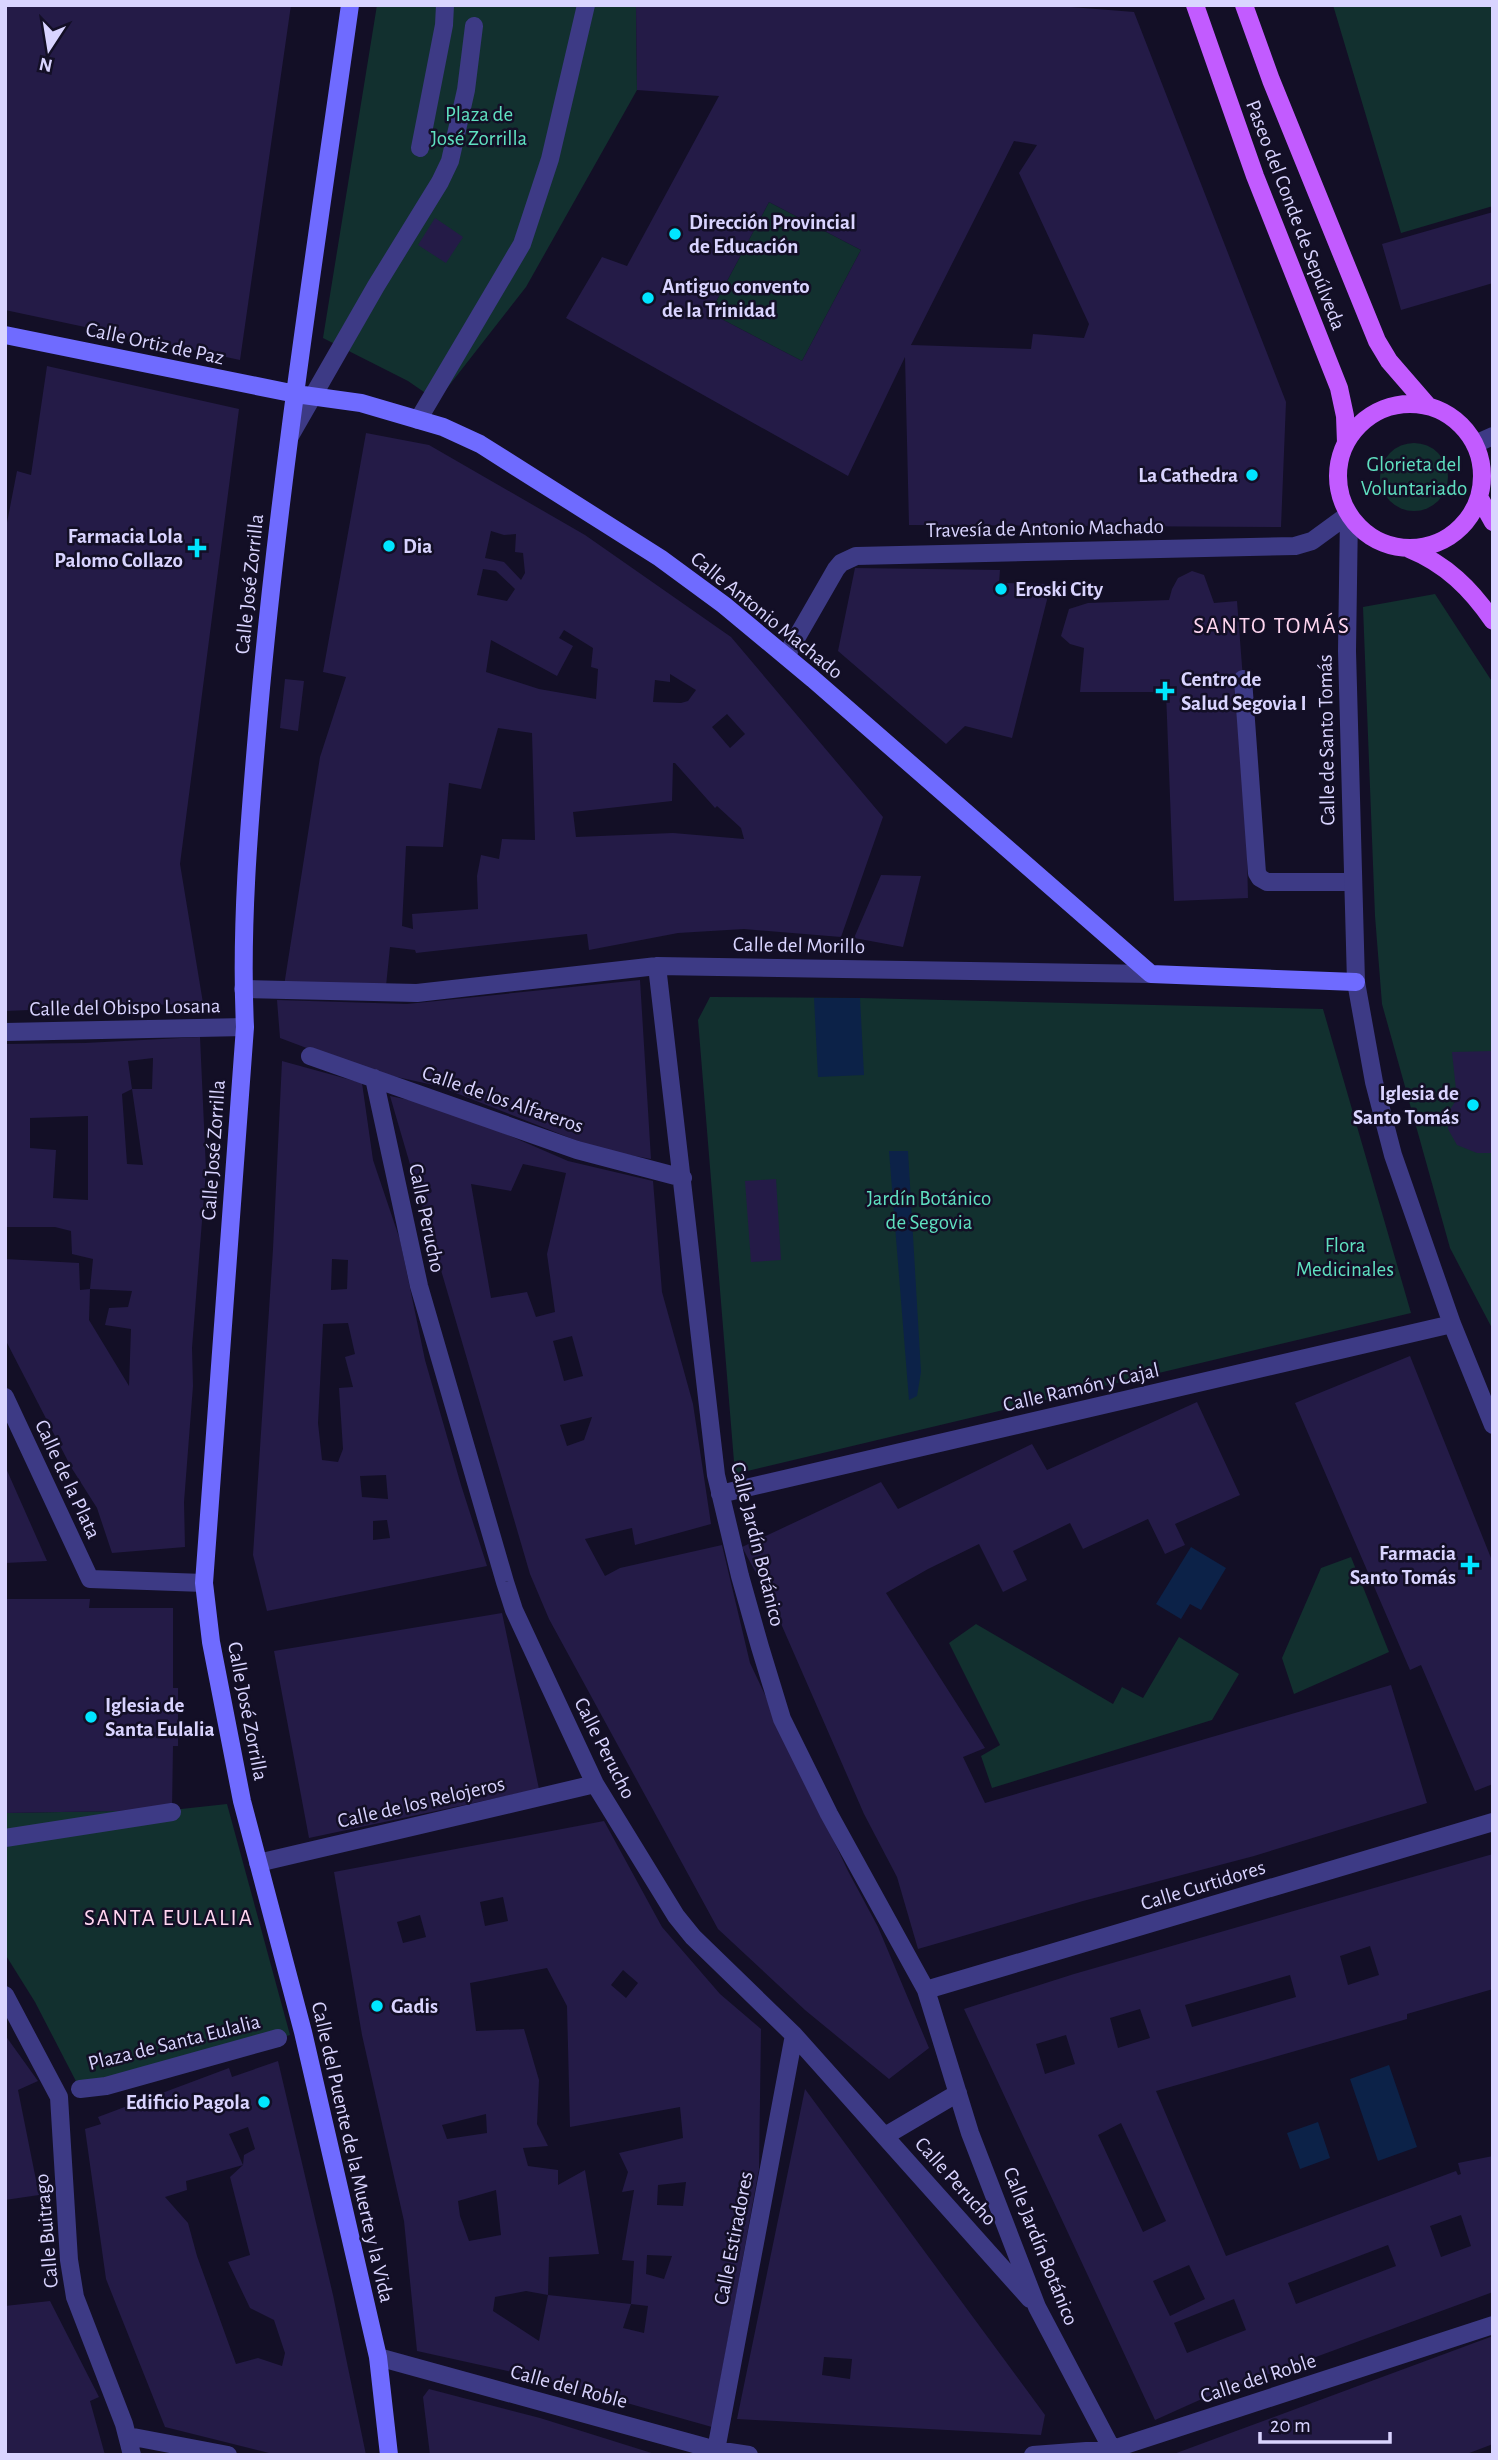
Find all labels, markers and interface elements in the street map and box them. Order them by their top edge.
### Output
north arrow [14,14,84,84]
text: N [37,53,54,75]
street label: Paseo del Conde de Sepúlveda [1242,97,1349,333]
park label: Plaza de José Zorrilla [431,104,528,149]
place label: Dirección Provincial de Educación [689,212,856,257]
marker: Dirección Provincial de Educación [667,226,683,242]
place label: Antiguo convento de la Trinidad [662,276,810,321]
marker: Antiguo convento de la Trinidad [640,290,656,306]
street label: Calle Ortiz de Paz [84,319,226,368]
park label: Glorieta del Voluntariado [1361,454,1467,499]
place label: La Cathedra [1138,465,1238,486]
marker: La Cathedra [1244,467,1260,483]
street label: Calle José Zorrilla [232,513,267,655]
street label: Travesía de Antonio Machado [926,516,1164,541]
place label: Farmacia Lola Palomo Collazo [54,526,183,571]
place label: Dia [403,536,432,557]
marker: Dia [381,538,397,554]
marker: Farmacia Lola Palomo Collazo [189,540,205,556]
street label: Calle Antonio Machado [687,548,847,683]
place label: Eroski City [1015,579,1104,600]
marker: Eroski City [993,581,1009,597]
district label: SANTO TOMÁS [1193,612,1351,638]
street label: Calle de Santo Tomás [1315,654,1338,826]
place label: Centro de Salud Segovia I [1181,669,1307,714]
marker: Centro de Salud Segovia I [1155,681,1175,701]
street label: Calle del Morillo [733,934,865,957]
street label: Calle del Obispo Losana [29,995,221,1020]
street label: Calle de los Alfareros [419,1062,586,1137]
street label: Calle José Zorrilla [198,1079,229,1221]
place label: Iglesia de Santo Tomás [1353,1083,1459,1128]
marker: Iglesia de Santo Tomás [1465,1097,1481,1113]
street label: Calle Perucho [405,1162,448,1274]
park label: Jardín Botánico de Segovia [867,1188,991,1233]
park label: Flora Medicinales [1296,1235,1394,1280]
street label: Calle Ramón y Cajal [1001,1359,1161,1416]
street label: Calle de la Plata [31,1416,104,1542]
street label: Calle Jardín Botánico [727,1460,788,1628]
place label: Farmacia Santo Tomás [1350,1543,1456,1588]
marker: Farmacia Santo Tomás [1462,1557,1478,1573]
street label: Calle José Zorrilla [224,1640,271,1782]
street label: Calle Perucho [570,1694,639,1802]
place label: Iglesia de Santa Eulalia [105,1695,215,1740]
marker: Iglesia de Santa Eulalia [83,1709,99,1725]
street label: Calle de los Relojeros [335,1773,507,1832]
street label: Calle Curtidores [1138,1857,1268,1914]
district label: SANTA EULALIA [84,1907,254,1930]
place label: Gadis [391,1996,438,2017]
marker: Gadis [369,1998,385,2014]
street label: Calle del Puente de la Muerte y la Vida [308,2000,397,2305]
street label: Plaza de Santa Eulalia [86,2011,263,2074]
place label: Edificio Pagola [126,2092,250,2113]
marker: Edificio Pagola [256,2094,272,2110]
street label: Calle Perucho [911,2133,1000,2229]
street label: Calle Jardín Botánico [999,2164,1082,2328]
street label: Calle Estiradores [710,2170,757,2306]
street label: Calle Buitrago [31,2173,62,2289]
street label: Calle del Roble [1198,2350,1319,2407]
street label: Calle del Roble [508,2361,630,2412]
scale bar [1260,2400,1390,2444]
text: 20 m [1270,2415,1311,2436]

